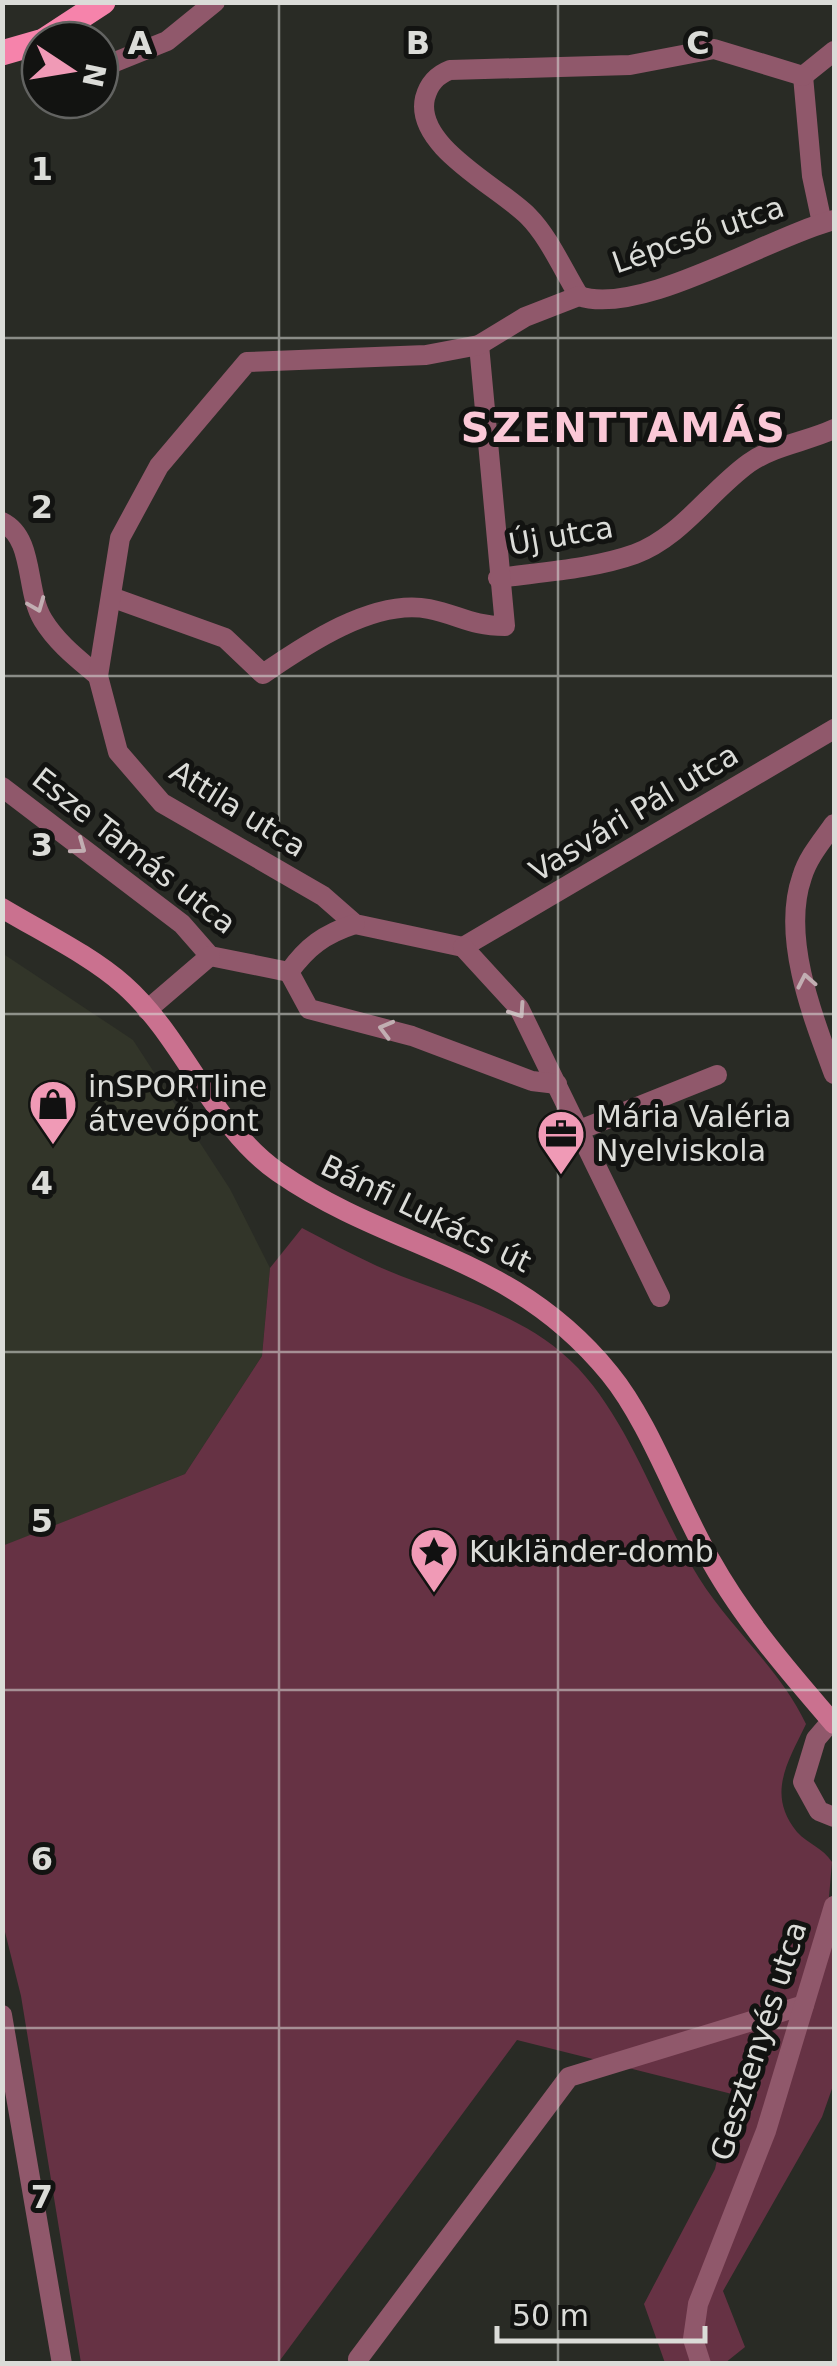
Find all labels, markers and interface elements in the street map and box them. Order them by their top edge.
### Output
north arrow [20,20,120,120]
text: A [128,24,153,62]
text: B [406,24,430,62]
text: C [686,24,710,62]
text: N [75,60,113,90]
text: 1 [31,150,53,188]
street label: Lépcső utca [607,189,788,280]
district label: SZENTTAMÁS [461,404,787,451]
text: 2 [31,488,53,526]
street label: Új utca [506,508,616,562]
one-way arrow [26,596,46,613]
street label: Vasvári Pál utca [523,736,744,889]
street label: Attila utca [164,753,313,864]
street label: Esze Tamás utca [26,760,243,941]
text: 3 [31,826,53,864]
one-way arrow [68,836,86,853]
one-way arrow [796,973,817,990]
one-way arrow [505,1000,524,1018]
one-way arrow [378,1020,395,1041]
place label: inSPORTline átvevőpont [88,1069,267,1138]
shop icon: inSPORTline átvevőpont [27,1078,79,1146]
place label: Mária Valéria Nyelviskola [596,1099,791,1168]
office icon: Mária Valéria Nyelviskola [535,1108,587,1176]
street label: Bánfi Lukács út [316,1148,537,1280]
text: 4 [31,1164,53,1202]
text: 5 [31,1502,53,1540]
place icon: Kukländer-domb [408,1526,460,1594]
place label: Kukländer-domb [469,1534,714,1569]
text: 6 [31,1840,53,1878]
street label: Gesztenyés utca [703,1917,814,2165]
text: 7 [31,2178,53,2216]
scale bar [497,2281,704,2343]
text: 50 m [512,2298,589,2333]

